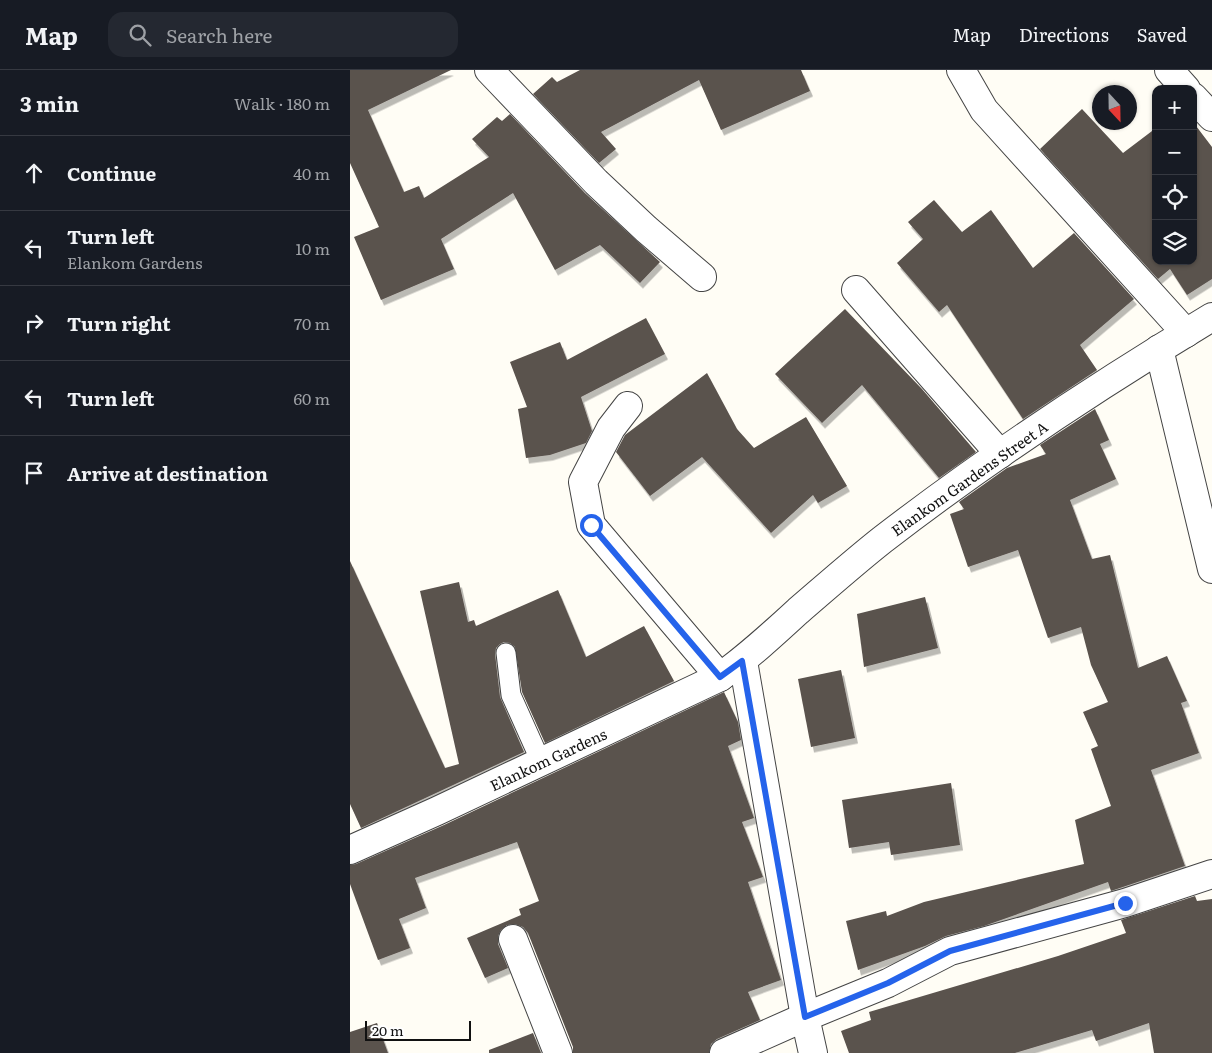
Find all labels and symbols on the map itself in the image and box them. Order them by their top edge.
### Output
north arrow [1092,85,1137,130]
street label: Elankom Gardens Street A [886,415,1052,541]
route start [580,514,603,537]
street label: Elankom Gardens [486,722,611,796]
route end [1114,892,1137,915]
scale bar [365,1018,471,1041]

